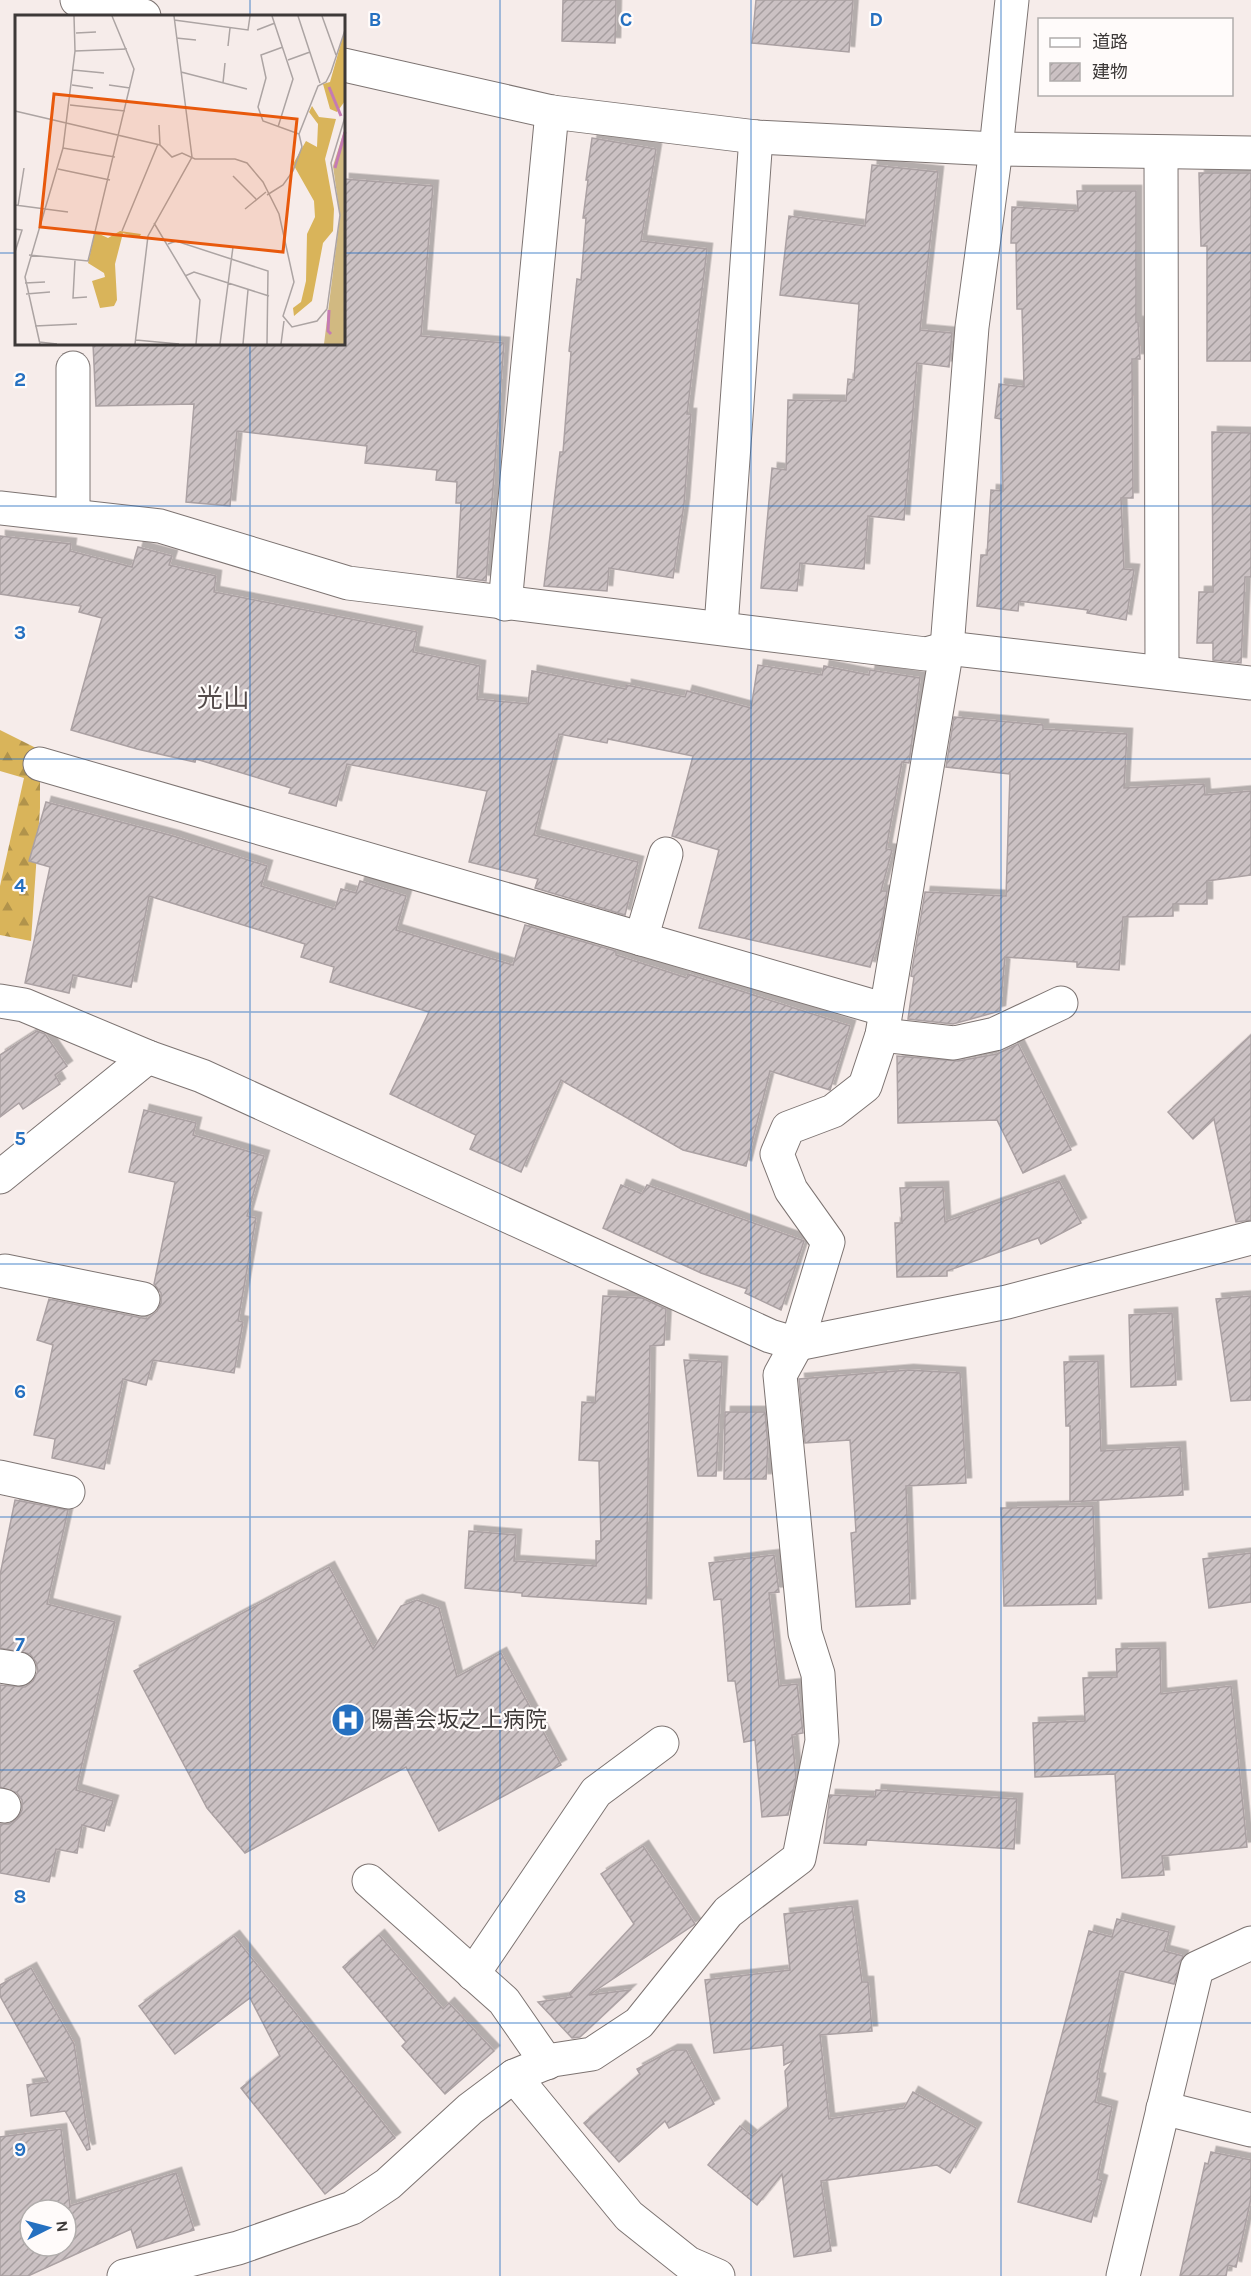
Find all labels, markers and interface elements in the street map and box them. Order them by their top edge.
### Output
text: B [369,8,381,31]
text: C [620,8,632,31]
text: D [869,8,883,31]
inset map [15,15,345,345]
legend [1038,18,1233,96]
text: 道路 [1092,31,1128,53]
text: 建物 [1092,61,1128,83]
text: 2 [14,368,26,391]
text: 3 [14,621,26,644]
district label: 光山 [197,683,249,714]
text: 4 [14,874,26,897]
text: 5 [14,1127,26,1150]
text: 6 [14,1380,26,1403]
text: 7 [15,1633,25,1656]
hospital icon: 陽善会坂之上病院 [330,1702,366,1738]
place label: 陽善会坂之上病院 [371,1707,547,1733]
text: 8 [14,1885,26,1908]
text: 9 [14,2138,26,2161]
north arrow [18,2198,78,2258]
text: N [52,2220,72,2233]

